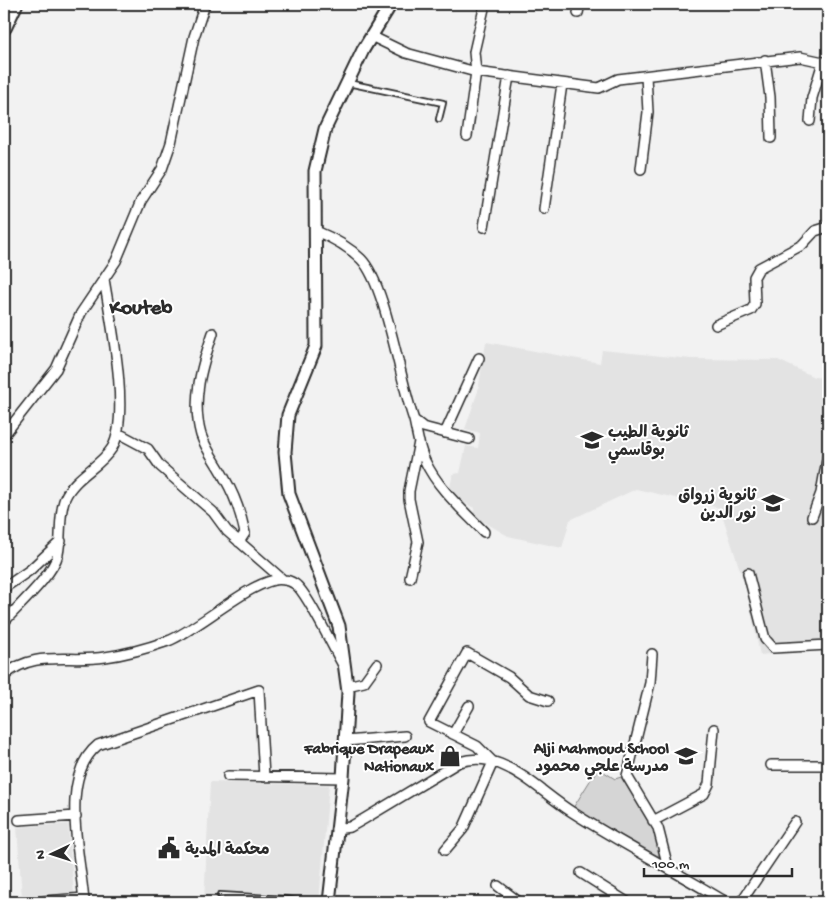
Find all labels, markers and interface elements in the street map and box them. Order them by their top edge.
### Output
district label: Kouteb [109,297,172,322]
place label: ثانوية الطيب بوقاسمي [608,424,690,464]
school or university icon: ثانوية الطيب بوقاسمي [579,427,605,453]
place label: ثانوية زرواق نور الدين [678,487,757,525]
school or university icon: ثانوية زرواق نور الدين [760,490,786,516]
place label: Fabrique Drapeaux Nationaux [303,741,435,778]
place label: Alji Mahmoud School مدرسة علجي محمود [533,741,669,780]
shop icon: Fabrique Drapeaux Nationaux [437,743,463,769]
school or university icon: Alji Mahmoud School مدرسة علجي محمود [673,743,699,769]
north arrow [28,828,78,878]
public building icon: محكمة المدية [156,835,182,861]
place label: محكمة المدية [185,841,270,861]
scale bar [644,846,792,878]
text: N [33,850,50,860]
text: 100 m [651,856,690,874]

